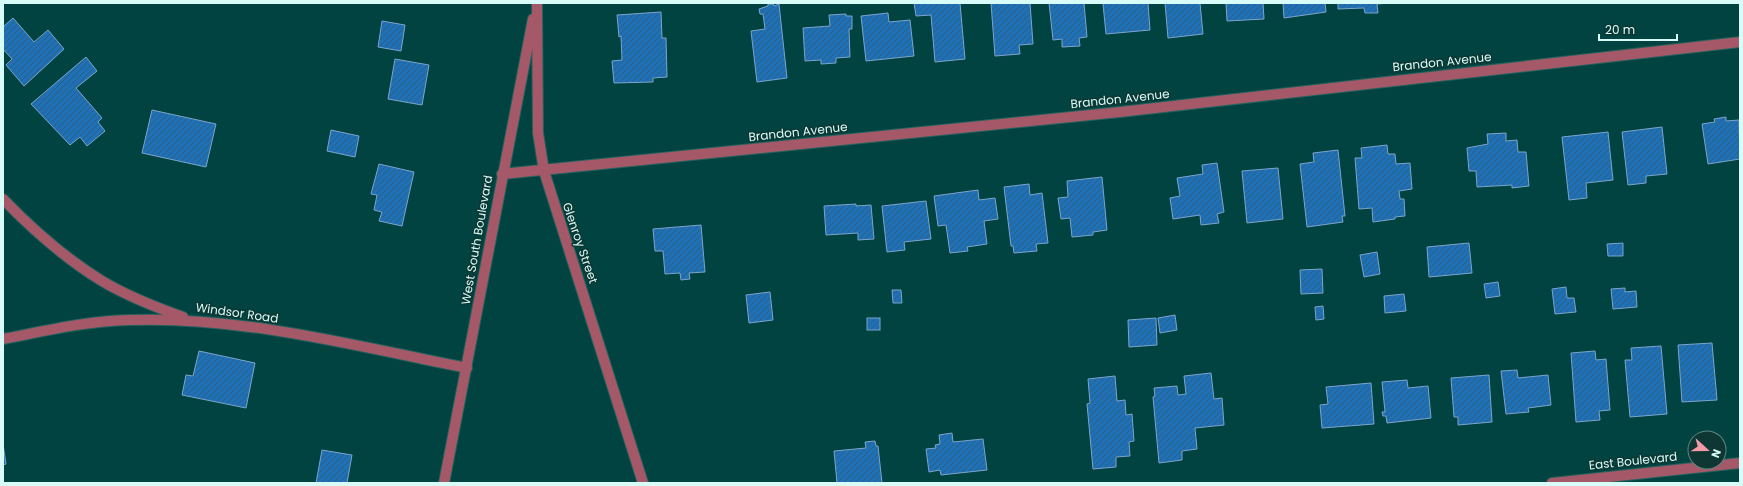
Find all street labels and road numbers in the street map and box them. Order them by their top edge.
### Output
street label: Brandon Avenue [1392,48,1492,75]
street label: Brandon Avenue [1070,85,1170,112]
street label: Brandon Avenue [748,118,848,145]
street label: West South Boulevard [457,174,496,306]
street label: Glenroy Street [559,200,602,286]
street label: Windsor Road [195,298,279,327]
street label: East Boulevard [1588,447,1678,474]

